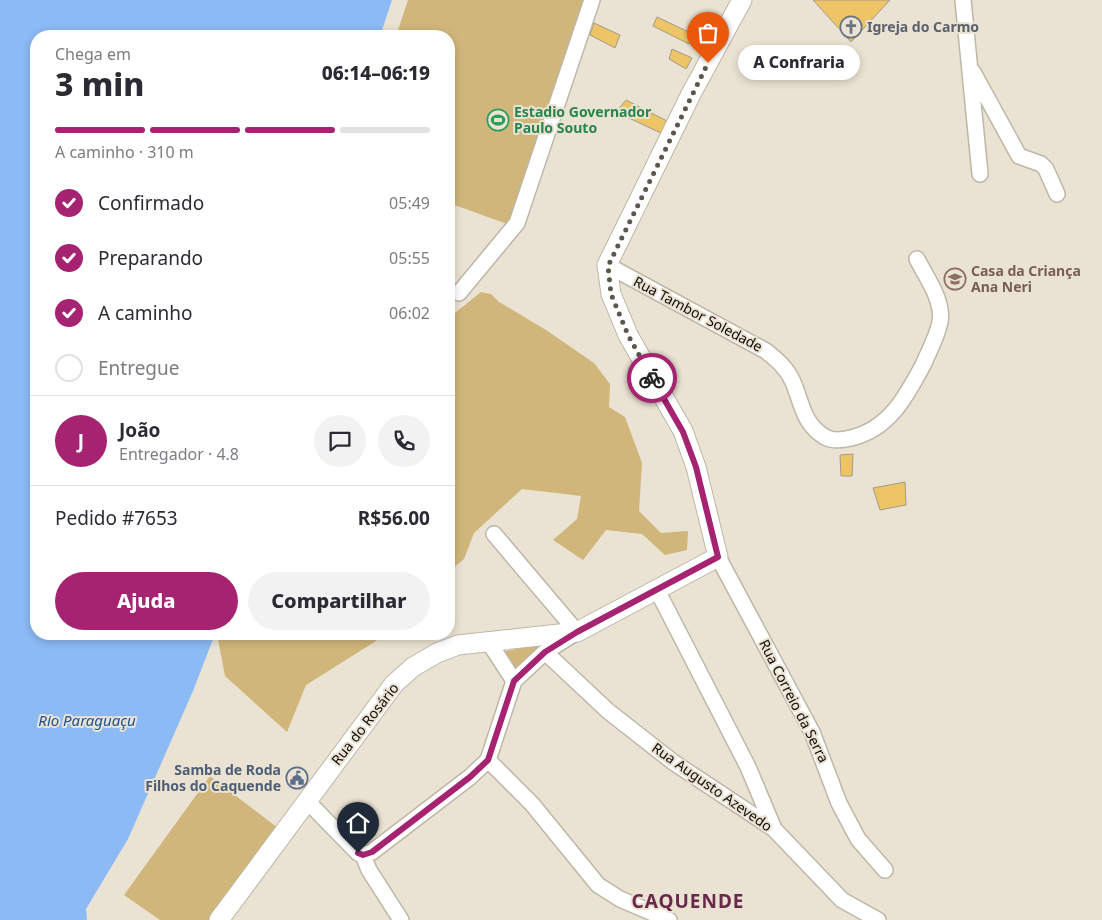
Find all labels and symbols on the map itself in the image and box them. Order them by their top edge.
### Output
pin [687,12,729,63]
church icon: Igreja do Carmo [839,15,863,39]
place label: Igreja do Carmo [867,17,979,36]
callout: A Confraria [738,46,860,80]
place label: Estadio Governador Paulo Souto [514,102,652,137]
sports icon: Estadio Governador Paulo Souto [486,108,510,132]
place label: Casa da Criança Ana Neri [971,261,1081,296]
school or university icon: Casa da Criança Ana Neri [943,267,967,291]
street label: Rua Tambor Soledade [630,271,766,356]
courier [627,353,677,403]
street label: Rua Correio da Serra [755,636,834,766]
street label: Rua do Rosário [327,679,403,769]
water label: Rio Paraguaçu [38,710,136,730]
street label: Rua Augusto Azevedo [648,738,776,835]
place label: Samba de Roda Filhos do Caquende [145,760,281,795]
public building icon: Samba de Roda Filhos do Caquende [285,766,309,790]
pin [337,802,379,853]
district label: CAQUENDE [632,888,745,914]

